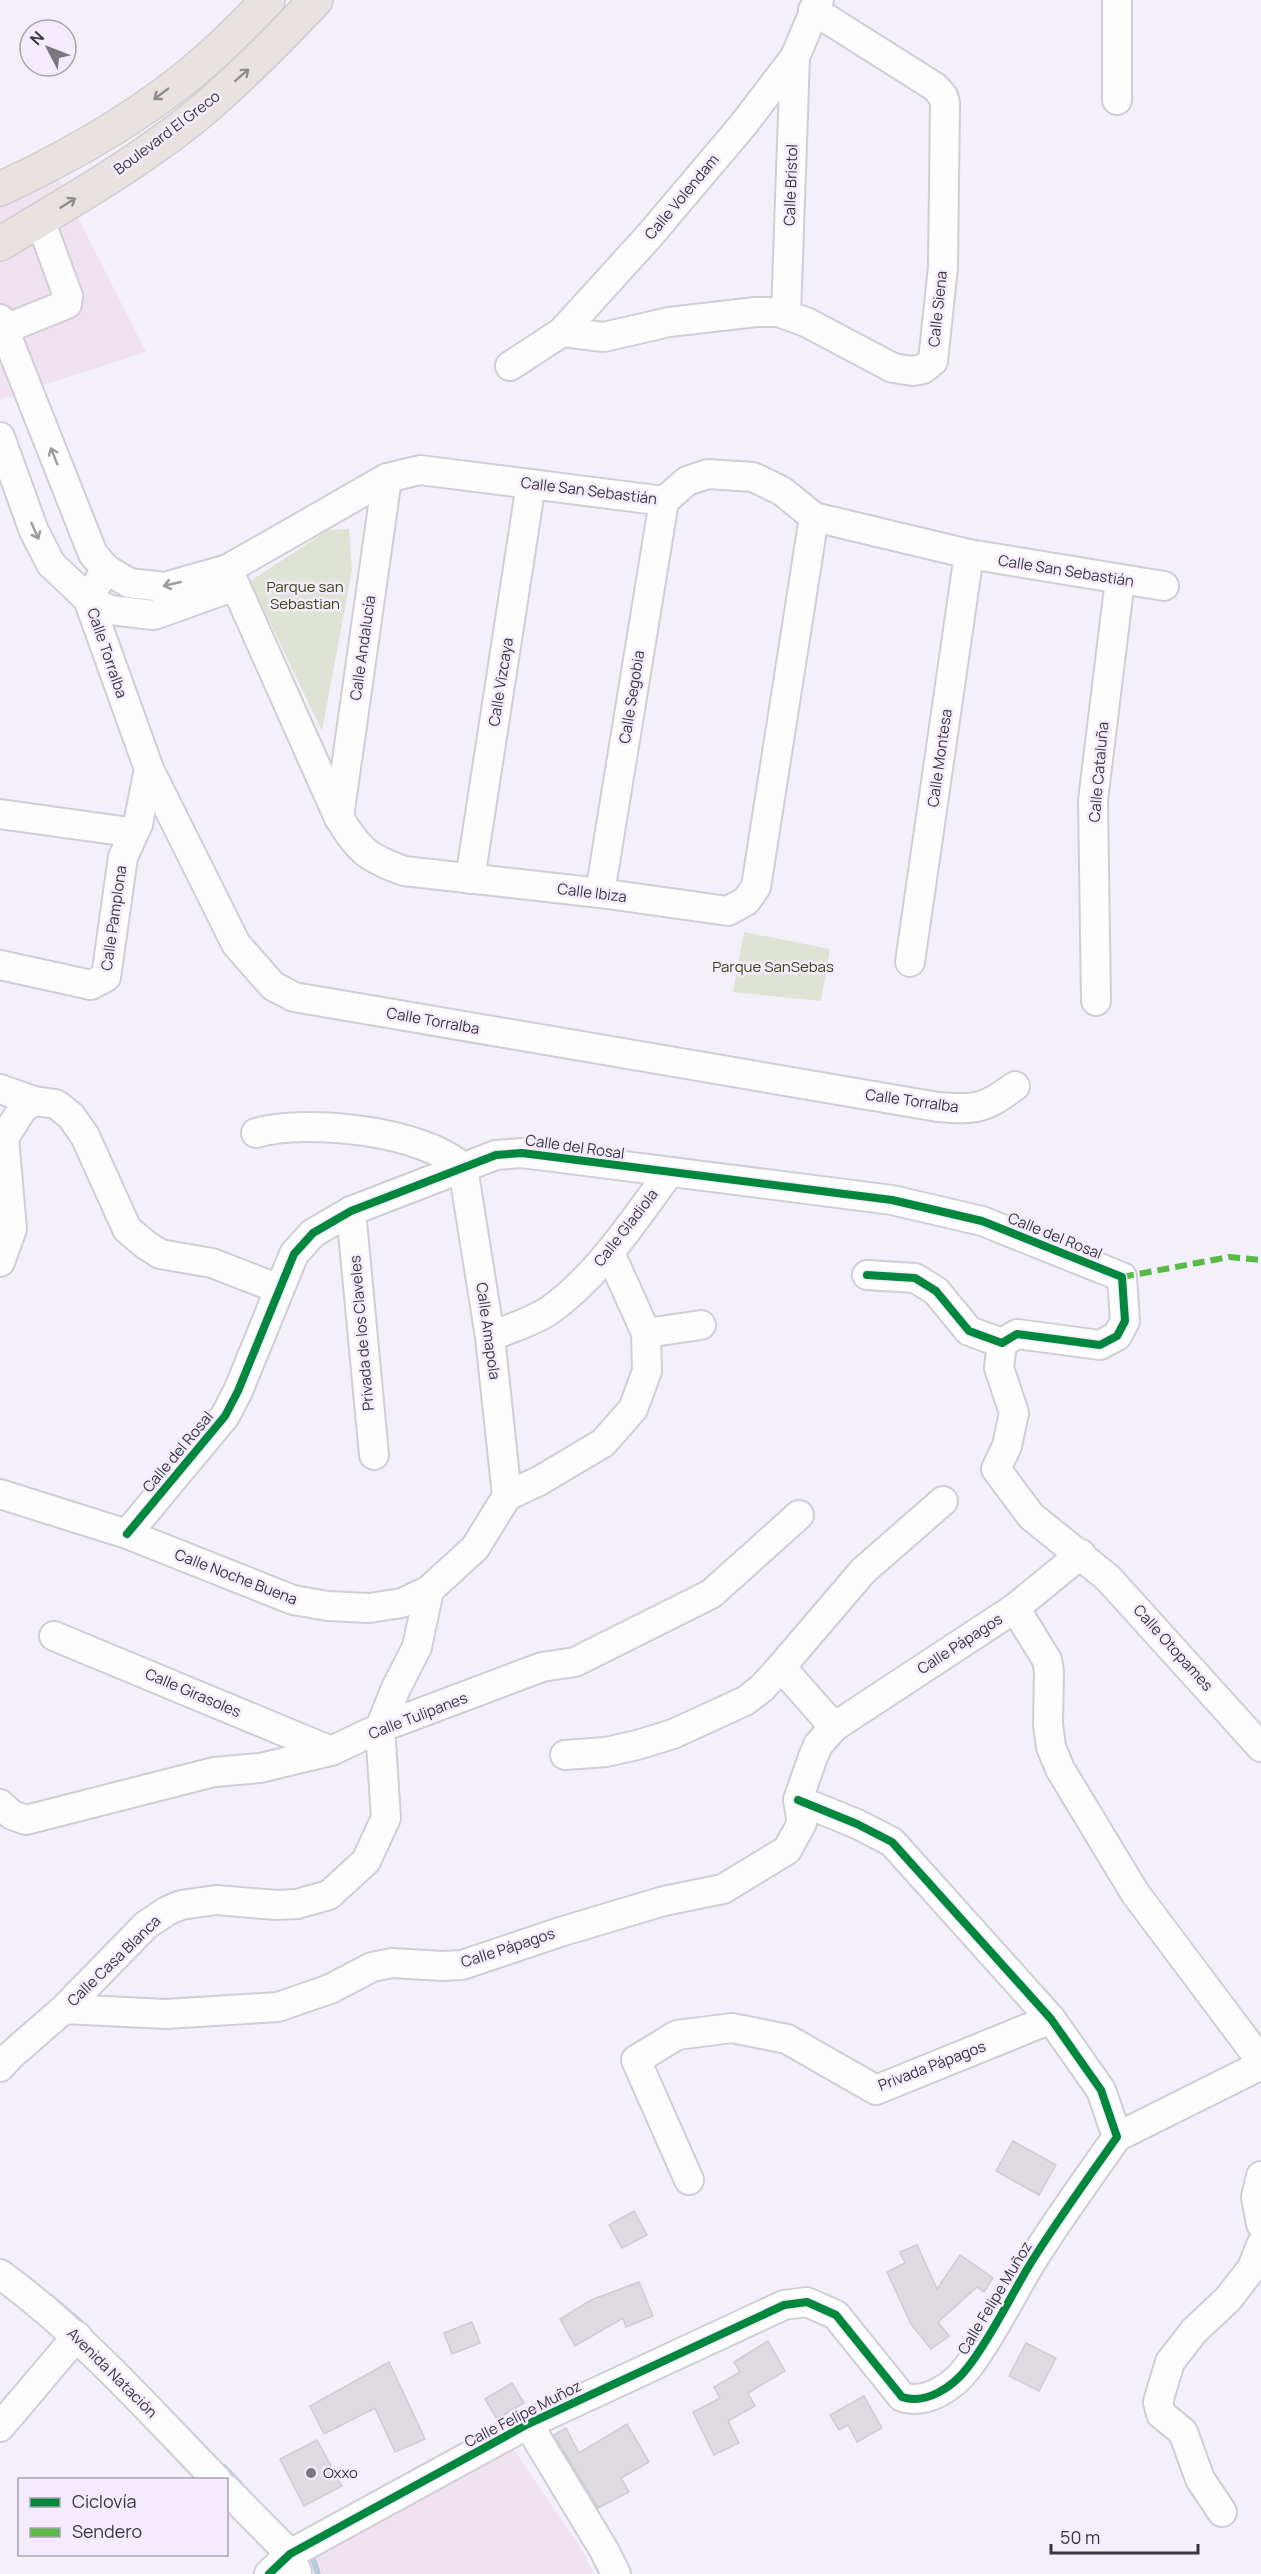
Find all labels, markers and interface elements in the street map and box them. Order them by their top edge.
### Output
north arrow [18,18,78,78]
text: N [25,26,49,50]
one-way arrow [234,68,249,82]
street label: Boulevard El Greco [109,86,224,180]
one-way arrow [154,88,170,100]
street label: Calle Bristol [779,144,802,226]
street label: Calle Volendam [640,149,724,244]
one-way arrow [59,196,76,208]
street label: Calle Siena [923,270,952,348]
one-way arrow [48,448,59,466]
street label: Calle San Sebastián [520,472,659,509]
one-way arrow [30,522,41,540]
street label: Calle San Sebastián [997,549,1136,592]
park label: Parque san Sebastian [266,576,344,614]
one-way arrow [162,579,181,591]
street label: Calle Andalucía [345,594,380,702]
street label: Calle Torralba [82,605,133,701]
street label: Calle Vizcaya [483,636,518,728]
street label: Calle Segobia [614,649,649,745]
street label: Calle Montesa [922,707,957,808]
street label: Calle Cataluña [1084,721,1113,823]
street label: Calle Pamplona [96,864,131,972]
street label: Calle Ibiza [556,878,628,907]
park label: Parque SanSebas [712,956,834,977]
street label: Calle Torralba [385,1002,481,1039]
street label: Calle Torralba [864,1084,960,1117]
street label: Calle del Rosal [524,1129,626,1164]
street label: Calle Gladiola [589,1184,663,1271]
street label: Calle del Rosal [1005,1207,1105,1264]
street label: Privada de los Claveles [344,1254,379,1412]
street label: Calle Amapola [471,1281,506,1381]
street label: Calle del Rosal [137,1407,218,1497]
street label: Calle Noche Buena [172,1543,301,1610]
street label: Calle Otopames [1129,1600,1218,1696]
street label: Calle Pápagos [913,1608,1006,1679]
street label: Calle Girasoles [142,1663,244,1722]
street label: Calle Tulipanes [365,1687,471,1744]
street label: Calle Casa Blanca [62,1911,165,2011]
street label: Calle Pápagos [458,1922,558,1973]
street label: Privada Pápagos [875,2035,989,2096]
street label: Calle Felipe Muñoz [952,2237,1037,2358]
street label: Avenida Natación [63,2323,162,2422]
street label: Calle Felipe Muñoz [461,2375,585,2452]
place label: Oxxo [323,2462,358,2483]
marker: Oxxo [304,2466,318,2480]
legend [18,2478,228,2556]
text: Ciclovía [72,2489,137,2513]
scale bar [1051,2517,1198,2555]
text: Sendero [72,2519,142,2543]
text: 50 m [1060,2525,1100,2549]

